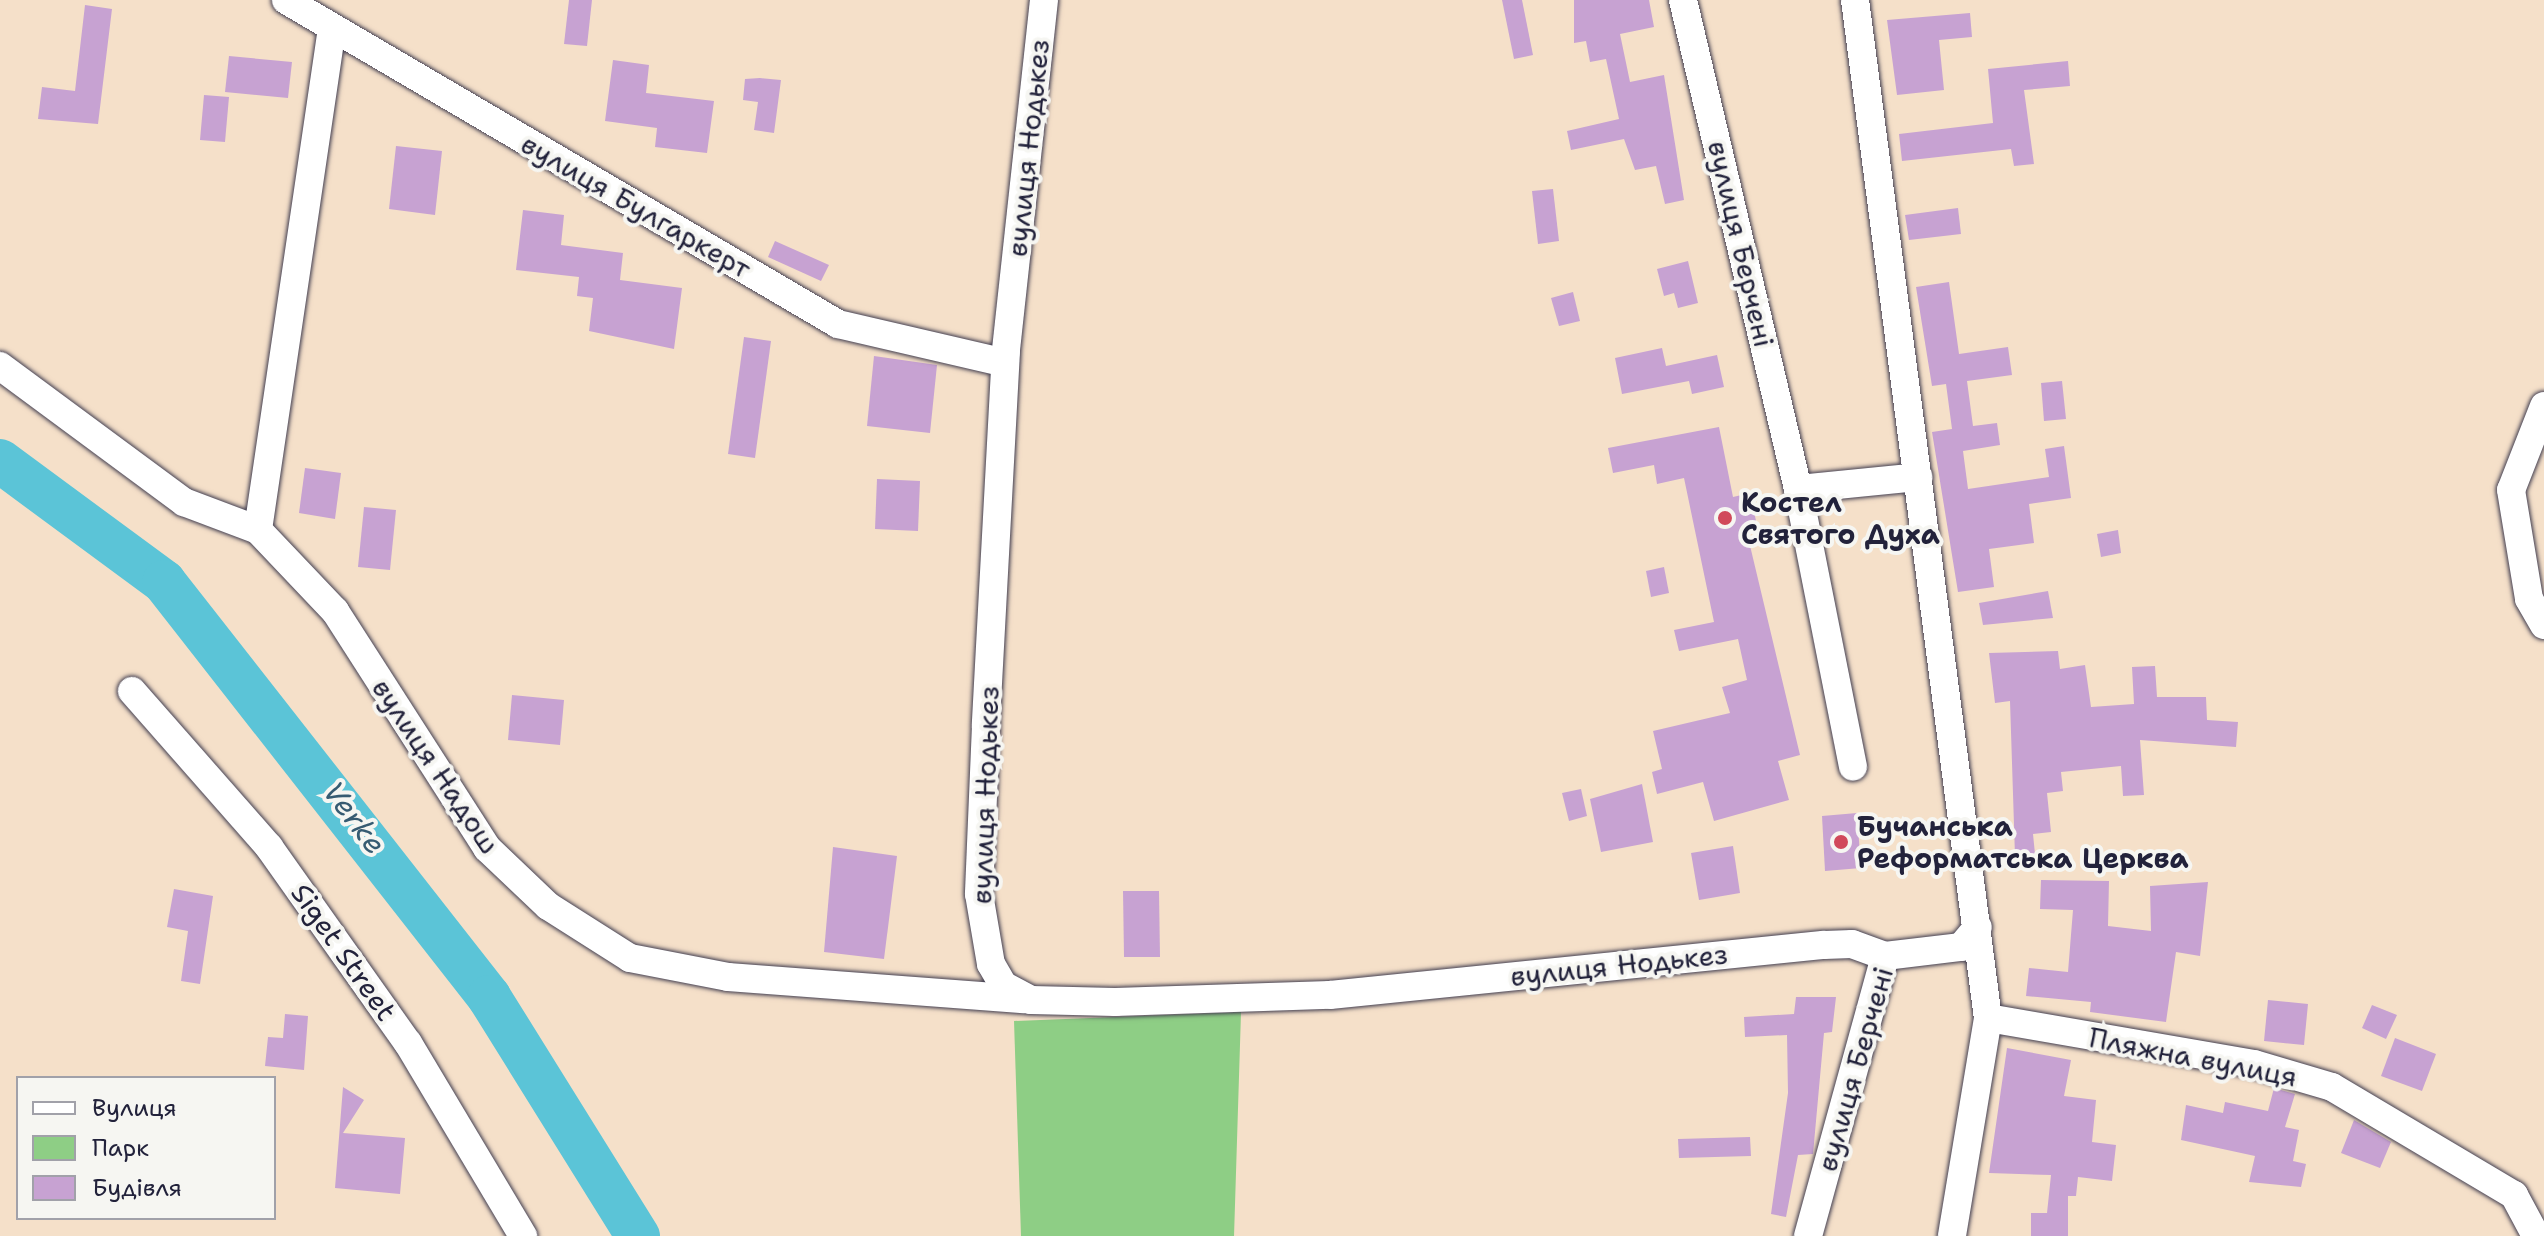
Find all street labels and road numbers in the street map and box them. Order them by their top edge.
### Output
street label: вулиця Нодькез [1000,38,1056,258]
street label: вулиця Булгаркерт [515,127,757,285]
street label: вулиця Берчені [1701,137,1781,351]
street label: вулиця Надош [365,672,507,860]
street label: вулиця Нодькез [964,685,1006,905]
street label: Siget Street [284,877,404,1027]
street label: вулиця Нодькез [1509,937,1729,993]
street label: вулиця Берчені [1810,963,1900,1175]
street label: Пляжна вулиця [2086,1020,2300,1094]

